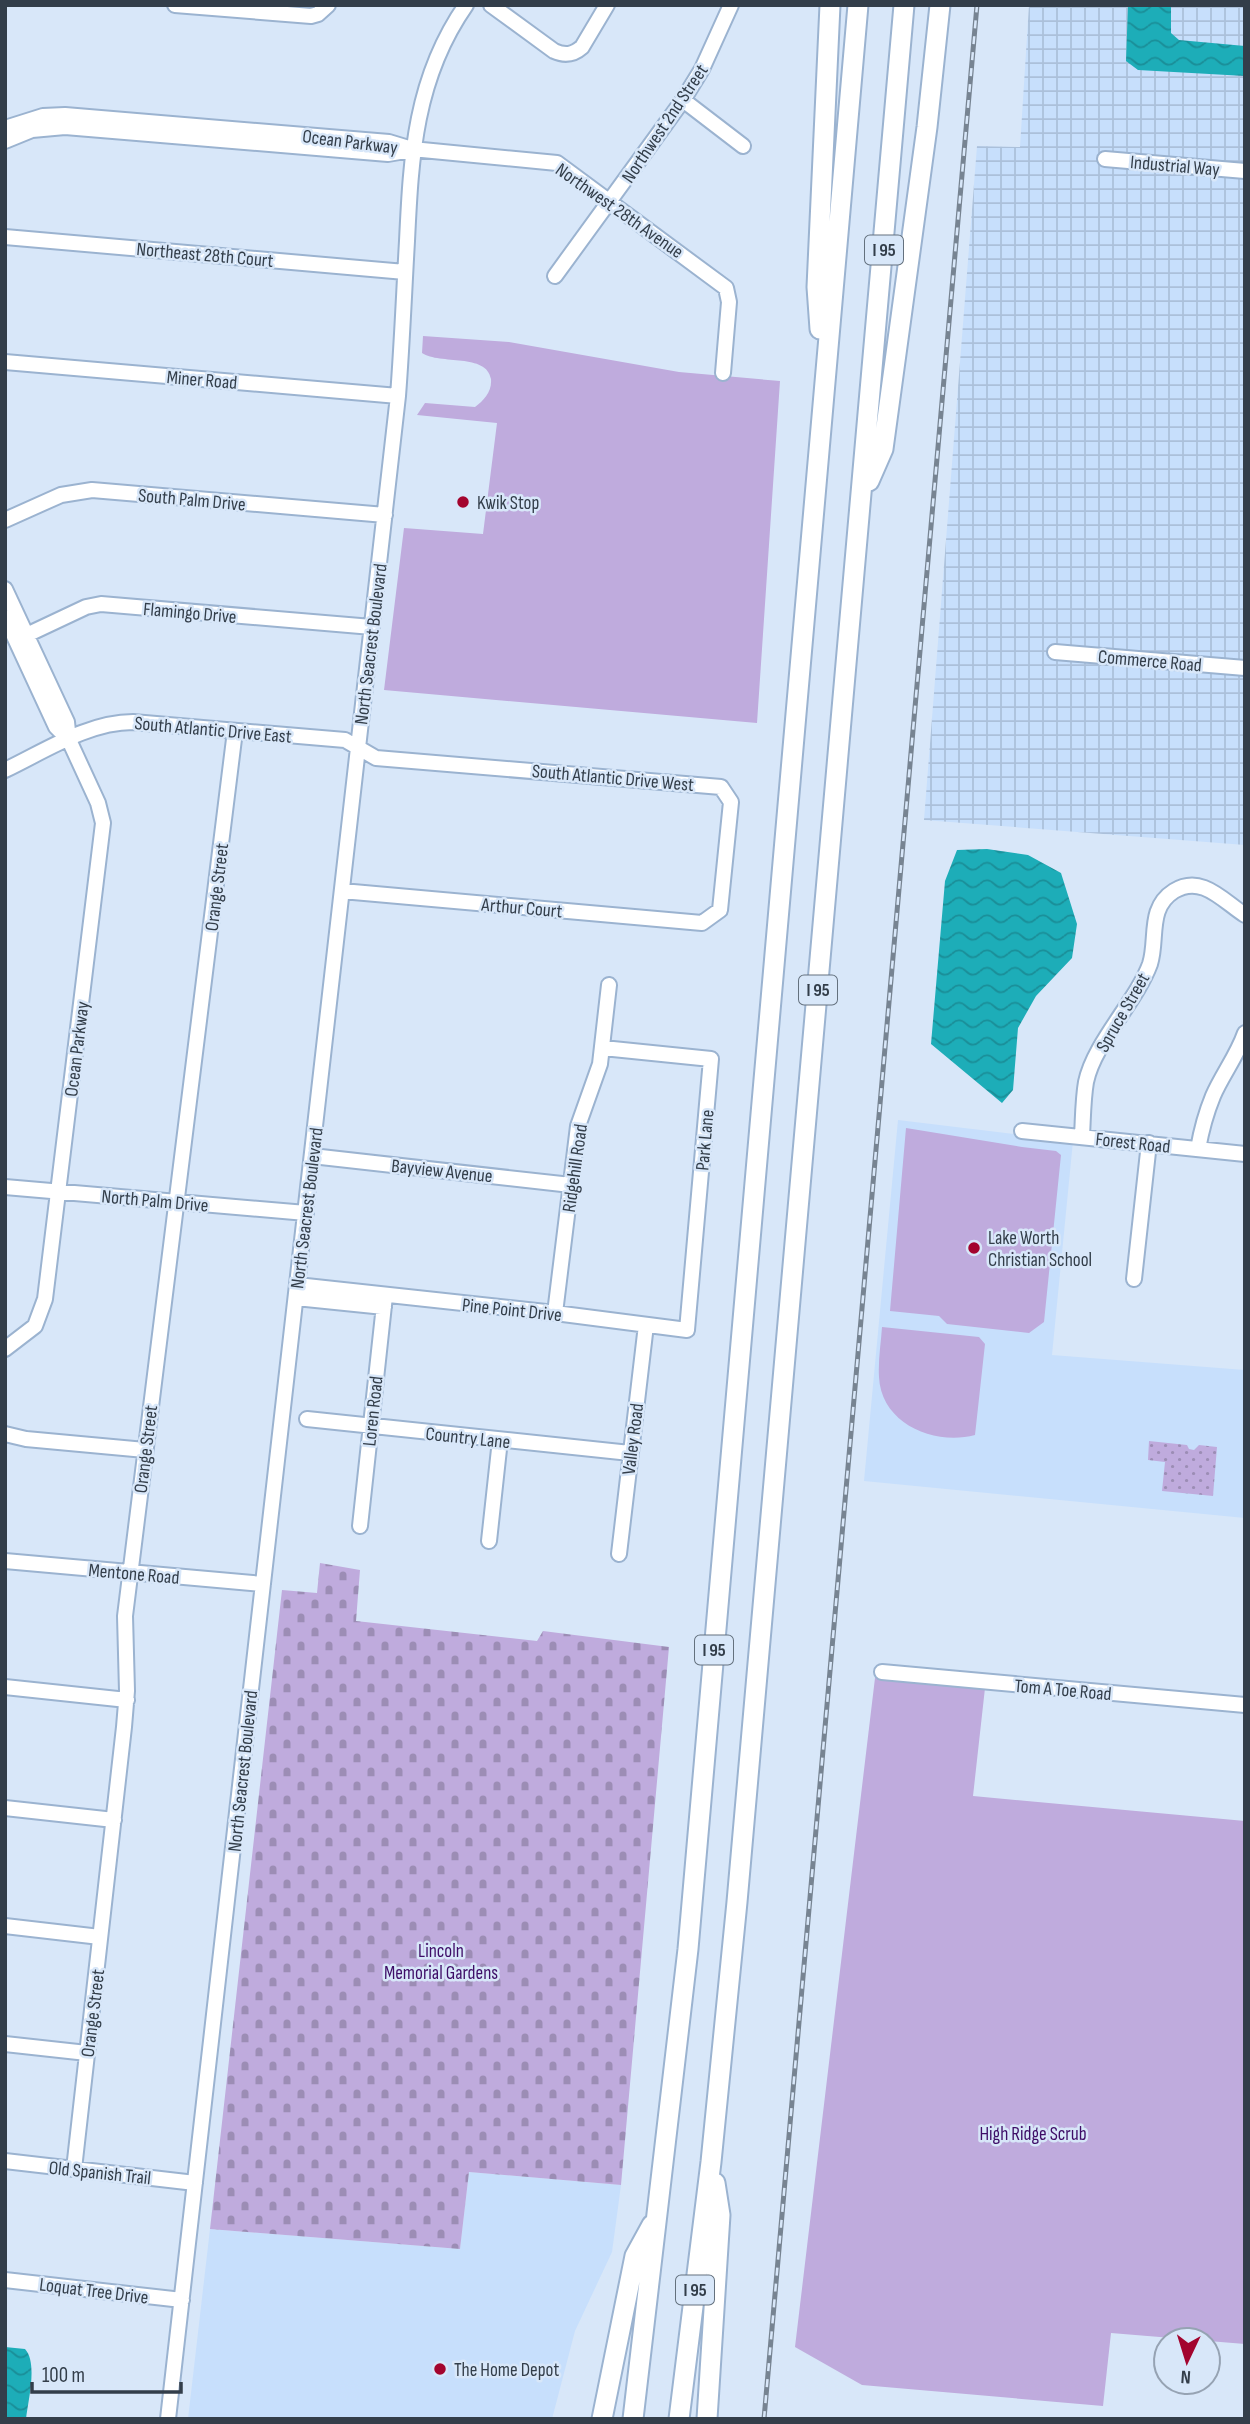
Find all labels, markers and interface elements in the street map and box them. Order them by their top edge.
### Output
street label: Northwest 2nd Street [617,60,713,187]
street label: Ocean Parkway [301,125,399,160]
street label: Industrial Way [1129,151,1221,182]
street label: Northwest 28th Avenue [551,159,687,264]
road number: I 95 [865,236,903,264]
street label: Northeast 28th Court [136,238,274,273]
street label: Miner Road [166,366,238,395]
street label: South Palm Drive [137,484,247,517]
place label: Kwik Stop [477,492,539,515]
marker: Kwik Stop [455,494,471,510]
street label: North Seacrest Boulevard [350,562,393,726]
street label: Flamingo Drive [142,598,237,629]
street label: Commerce Road [1097,646,1203,677]
street label: South Atlantic Drive East [133,712,293,749]
street label: South Atlantic Drive West [531,760,695,797]
street label: Orange Street [201,842,234,932]
street label: Arthur Court [480,893,563,923]
street label: Spruce Street [1091,969,1155,1056]
road number: I 95 [799,975,837,1004]
street label: Ocean Parkway [60,1000,95,1098]
street label: Park Lane [691,1109,720,1171]
street label: Ridgehill Road [558,1123,593,1214]
street label: North Seacrest Boulevard [286,1126,329,1290]
street label: Forest Road [1094,1128,1171,1159]
street label: Bayview Avenue [390,1155,494,1188]
street label: North Palm Drive [100,1185,209,1218]
place label: Lake Worth Christian School [988,1227,1092,1272]
marker: Lake Worth Christian School [966,1240,982,1256]
street label: Pine Point Drive [461,1294,563,1327]
street label: Loren Road [358,1375,389,1447]
street label: Valley Road [618,1402,649,1476]
street label: Orange Street [130,1404,163,1494]
street label: Country Lane [424,1423,511,1454]
street label: Mentone Road [87,1559,180,1590]
road number: I 95 [695,1636,733,1665]
street label: Tom A Toe Road [1013,1675,1112,1706]
street label: North Seacrest Boulevard [224,1689,263,1853]
park label: Lincoln Memorial Gardens [384,1940,498,1985]
street label: Orange Street [77,1968,110,2058]
park label: High Ridge Scrub [979,2123,1087,2146]
street label: Old Spanish Trail [48,2157,152,2190]
street label: Loquat Tree Drive [38,2273,150,2310]
road number: I 95 [676,2276,714,2304]
north arrow [1152,2326,1222,2396]
scale bar [32,2350,180,2394]
place label: The Home Depot [454,2359,559,2382]
marker: The Home Depot [432,2361,448,2377]
text: 100 m [42,2363,85,2388]
text: N [1180,2365,1192,2388]

